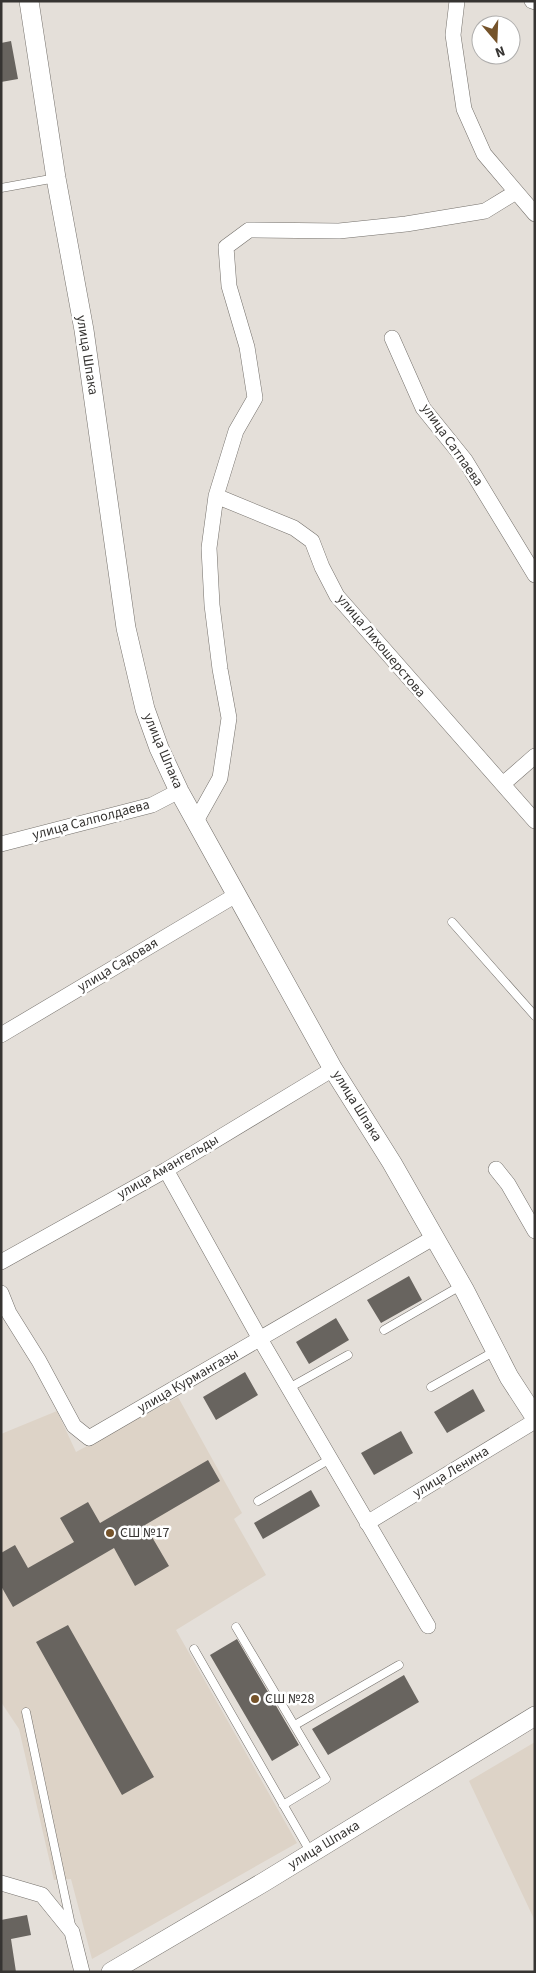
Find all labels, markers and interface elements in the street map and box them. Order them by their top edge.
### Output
north arrow [471,15,521,65]
text: N [492,40,508,62]
street label: улица Шпака [71,314,103,396]
street label: улица Сатпаева [416,400,488,490]
street label: улица Лихошерстова [332,590,430,702]
street label: улица Шпака [138,710,188,792]
street label: улица Салполдаева [30,795,152,845]
street label: улица Садовая [74,933,162,997]
street label: улица Шпака [327,1067,387,1145]
street label: улица Амангельды [114,1130,222,1204]
street label: улица Курмангазы [134,1344,242,1418]
street label: улица Ленина [409,1441,493,1503]
place label: СШ №17 [120,1523,170,1543]
marker: СШ №17 [104,1527,116,1539]
place label: СШ №28 [265,1689,315,1709]
marker: СШ №28 [249,1693,261,1705]
street label: улица Шпака [284,1816,364,1874]

